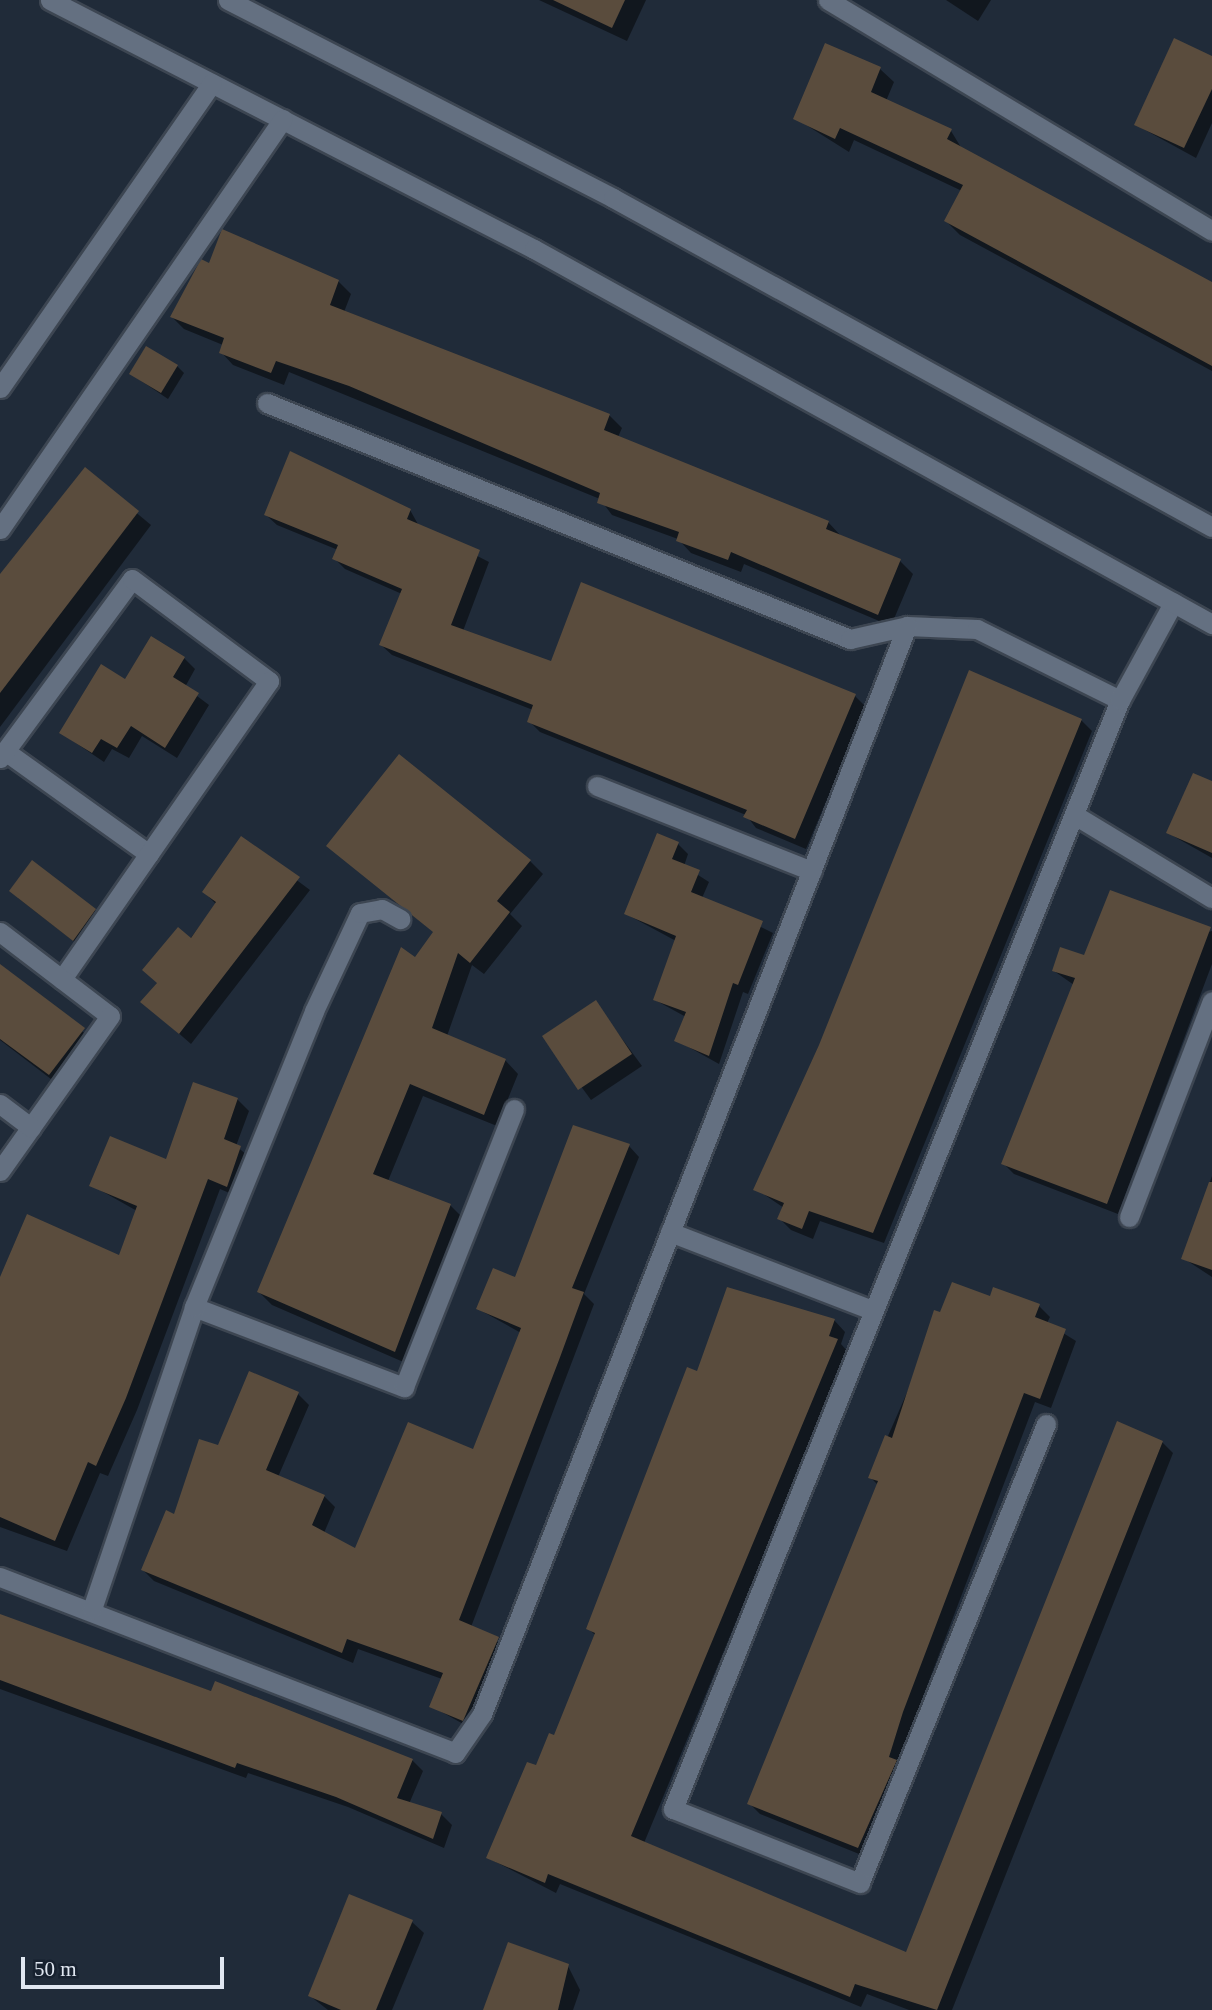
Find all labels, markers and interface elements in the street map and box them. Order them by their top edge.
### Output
scale bar [24,1944,228,1988]
text: 50 m [34,1957,77,1981]

